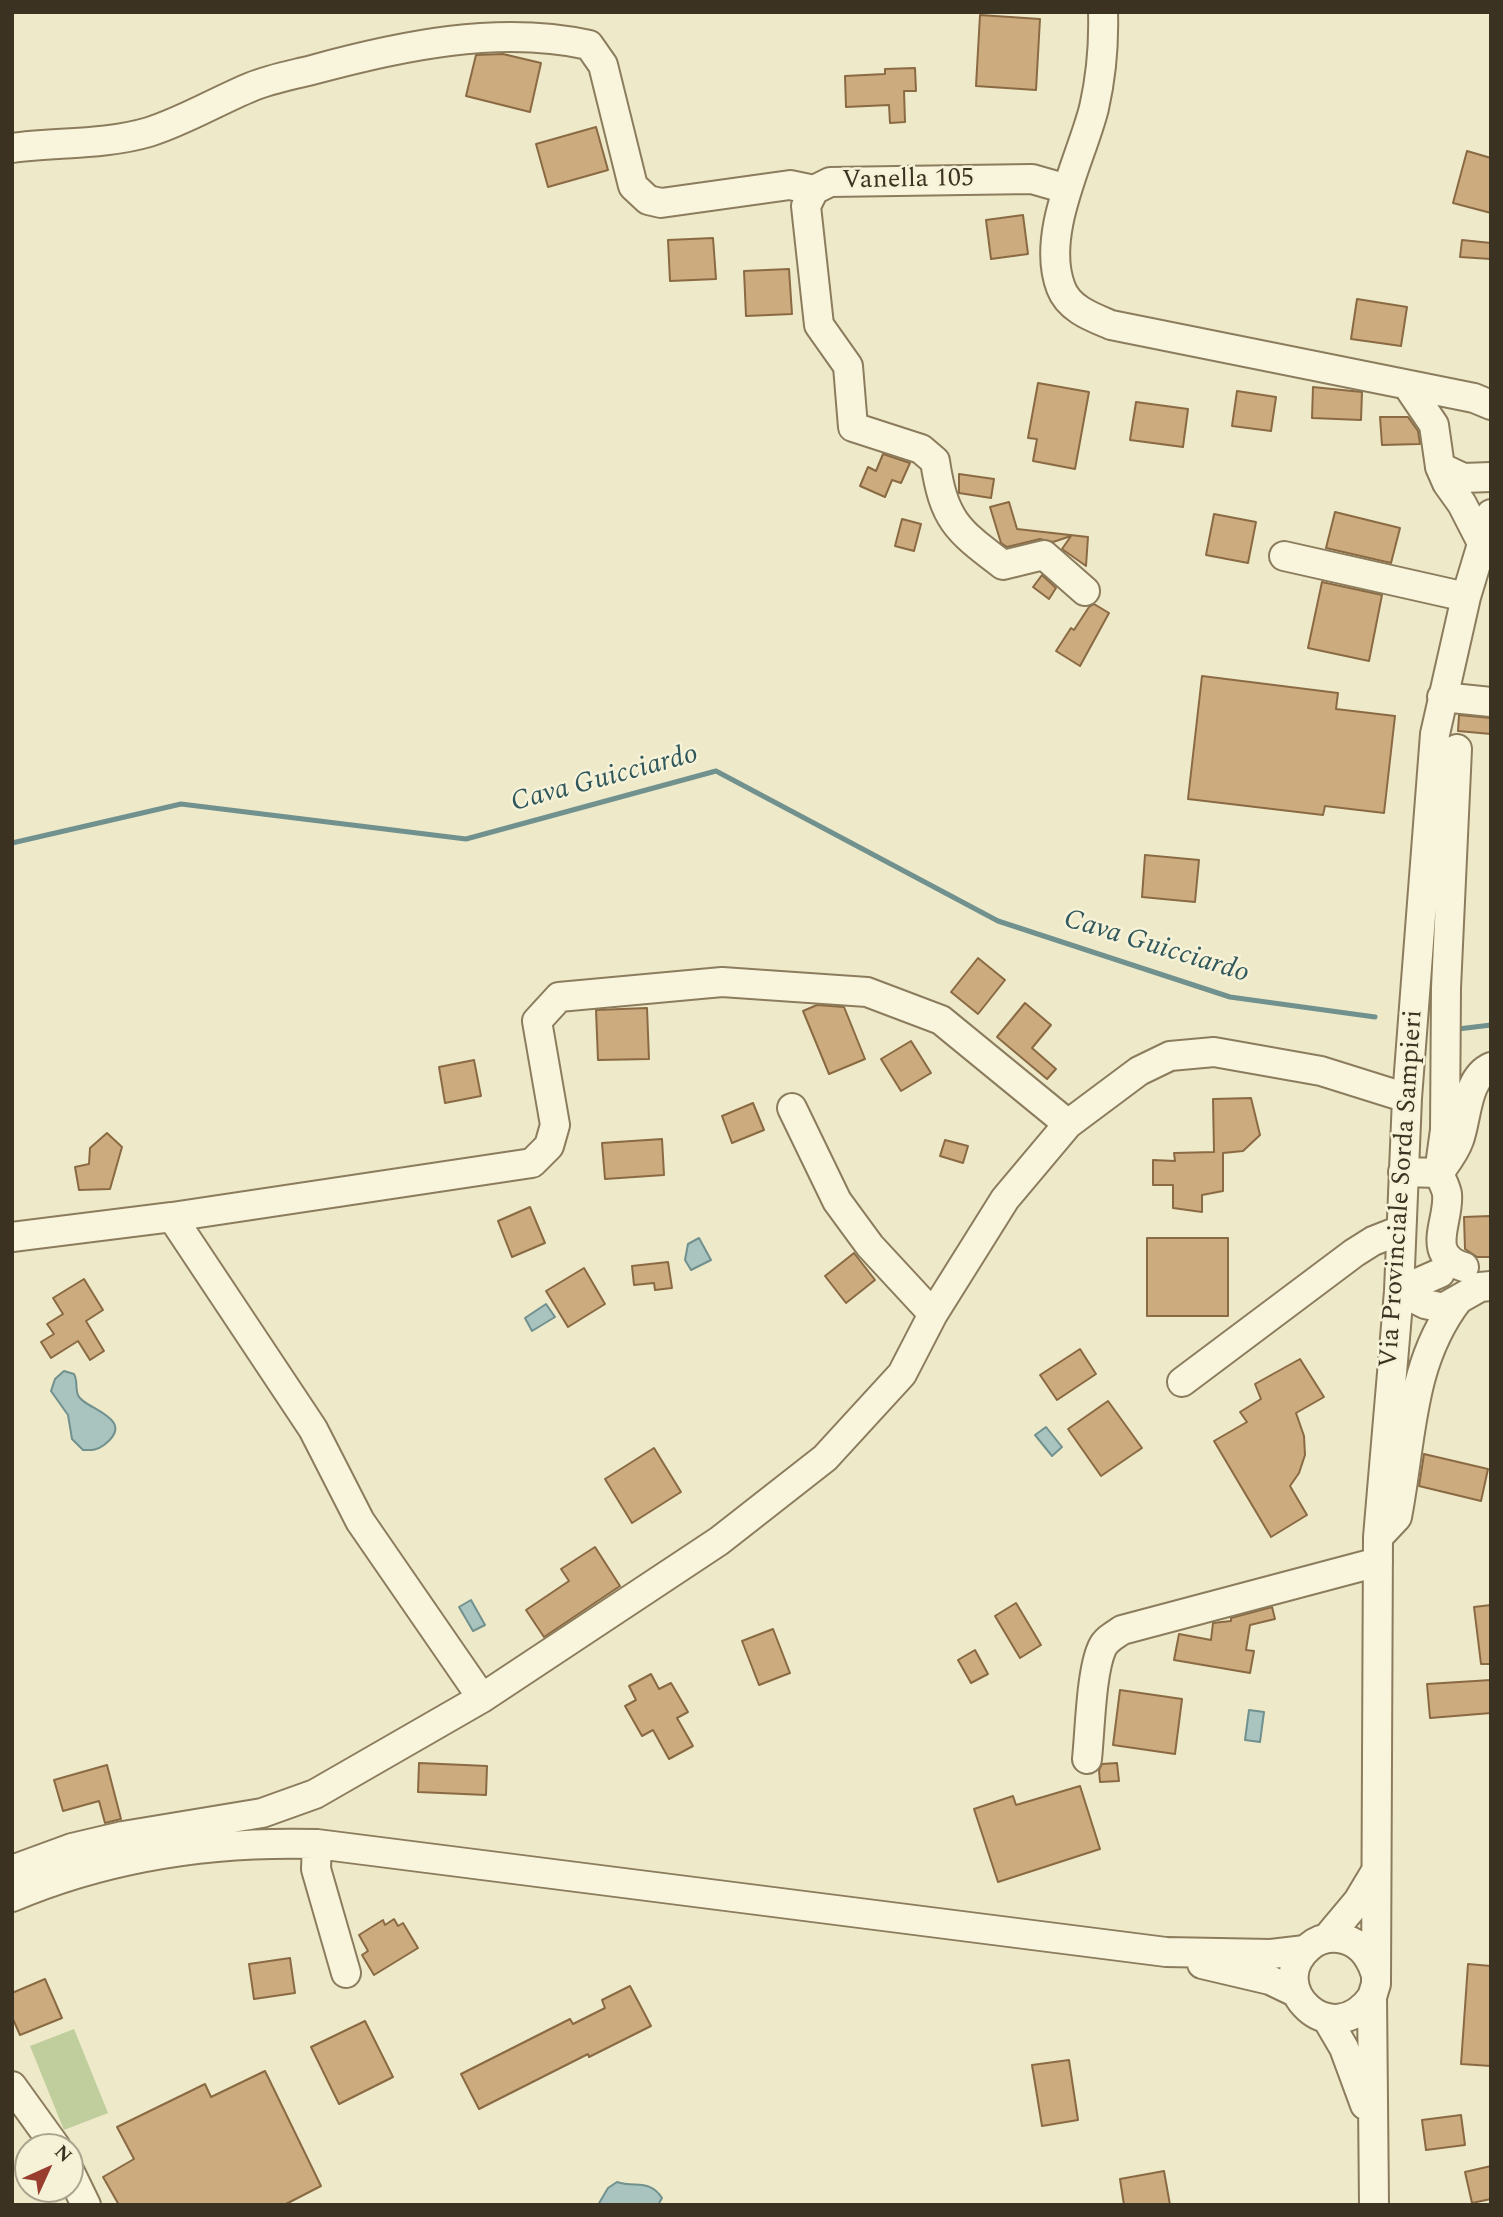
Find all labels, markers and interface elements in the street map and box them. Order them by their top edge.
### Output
street label: Vanella 105 [842,164,974,198]
water label: Cava Guicciardo [508,739,702,821]
water label: Cava Guicciardo [1059,904,1253,992]
street label: Via Provinciale Sorda Sampieri [1375,1009,1431,1369]
north arrow [14,2133,84,2203]
text: N [47,2138,79,2170]

